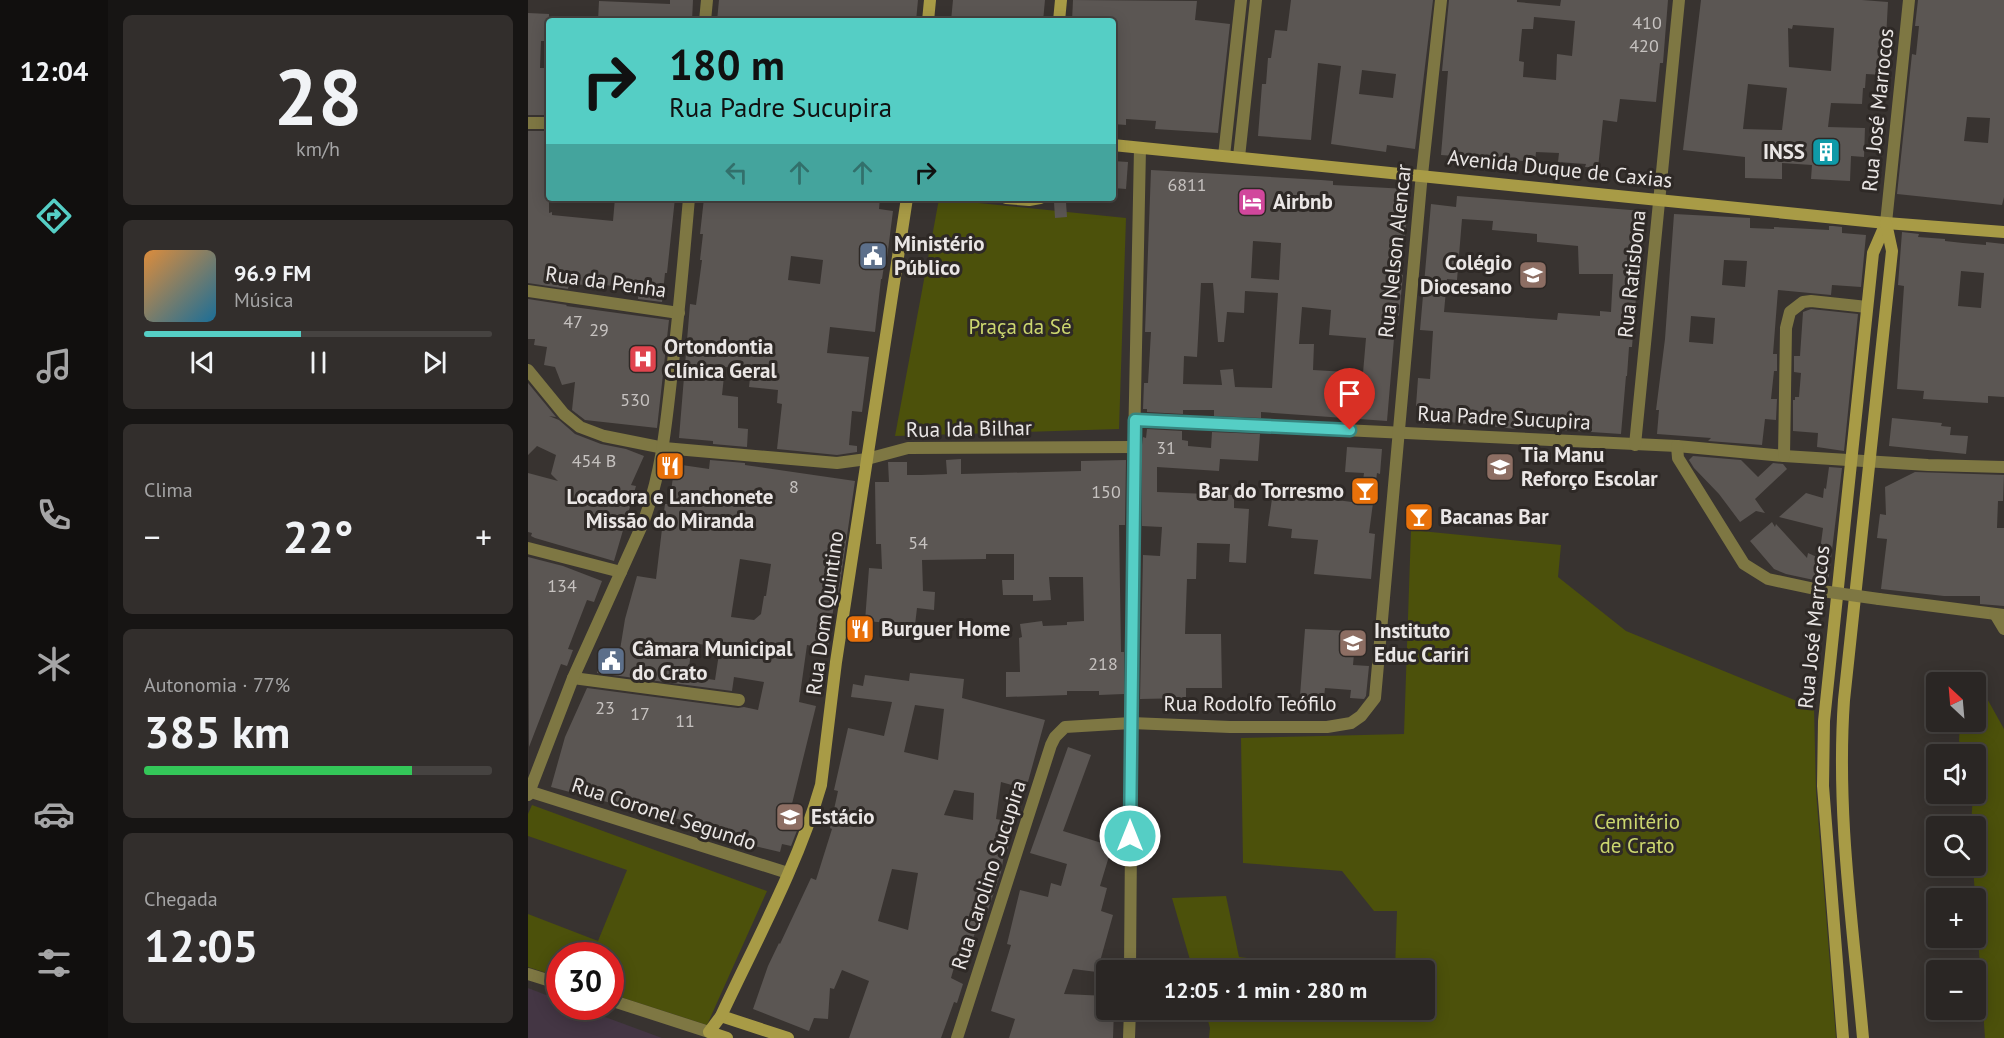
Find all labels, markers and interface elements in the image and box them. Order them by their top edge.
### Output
house number: 410 [1632,11,1662,34]
street label: Rua José Marrocos [1856,27,1899,193]
house number: 420 [1629,34,1659,57]
text: 180 m [669,37,785,92]
icon: right [570,42,648,120]
text: 28 [274,46,362,147]
text: 12:04 [20,54,88,88]
text: Rua Padre Sucupira [669,90,892,124]
text: km/h [296,136,340,162]
building icon: INSS [1810,136,1842,168]
place label: INSS [1763,138,1805,165]
street label: Avenida Duque de Caxias [1446,143,1674,194]
icon: left [720,156,753,189]
icon: ahead [783,156,816,189]
icon: ahead [846,156,879,189]
icon: right [909,156,942,189]
street label: Rua Nelson Alencar [1372,163,1417,339]
house number: 6811 [1167,173,1207,196]
hotel icon: Airbnb [1236,186,1268,218]
place label: Airbnb [1273,188,1333,215]
icon: directions [33,195,75,237]
street label: Rua Ratisbona [1611,209,1652,339]
place label: Ministério Público [894,230,985,281]
public building icon: Ministério Público [857,240,889,272]
place label: Colégio Diocesano [1420,249,1512,300]
text: 96.9 FM [234,259,311,287]
school or university icon: Colégio Diocesano [1517,259,1549,291]
street label: Rua da Penha [544,260,668,303]
text: Música [234,287,293,313]
house number: 47 [563,310,583,333]
park label: Praça da Sé [968,313,1072,340]
house number: 29 [589,318,609,341]
place label: Ortondontia Clínica Geral [664,333,777,384]
hospital icon: Ortondontia Clínica Geral [627,343,659,375]
icon: music [33,345,75,387]
icon: previous [186,346,219,379]
icon: pause [302,346,335,379]
icon: next [418,346,451,379]
pin [1324,368,1375,430]
icon: arrive [1333,377,1366,410]
house number: 530 [620,388,650,411]
street label: Rua Padre Sucupira [1417,399,1591,436]
street label: Rua Ida Bilhar [906,414,1032,443]
house number: 31 [1156,436,1176,459]
place label: Tia Manu Reforço Escolar [1521,441,1658,492]
house number: 454 B [572,449,616,472]
restaurant icon: Locadora e Lanchonete Missão do Miranda [654,450,686,482]
school or university icon: Tia Manu Reforço Escolar [1484,451,1516,483]
house number: 8 [789,475,799,498]
bar icon: Bar do Torresmo [1349,475,1381,507]
text: Clima [144,477,193,503]
place label: Bar do Torresmo [1198,477,1344,504]
house number: 150 [1091,480,1121,503]
place label: Locadora e Lanchonete Missão do Miranda [567,483,774,534]
icon: phone [33,494,75,536]
bar icon: Bacanas Bar [1403,501,1435,533]
place label: Bacanas Bar [1440,503,1549,530]
text: 22° [283,507,353,565]
text: − [144,515,161,558]
text: + [475,515,492,558]
street label: Rua Dom Quintino [800,529,849,697]
house number: 54 [908,531,928,554]
street label: Rua José Marrocos [1792,544,1835,710]
house number: 134 [547,574,577,597]
restaurant icon: Burguer Home [844,613,876,645]
place label: Burguer Home [881,615,1011,642]
place label: Instituto Educ Cariri [1374,617,1469,668]
school or university icon: Instituto Educ Cariri [1337,627,1369,659]
place label: Câmara Municipal do Crato [632,635,793,686]
icon: climate [33,643,75,685]
public building icon: Câmara Municipal do Crato [595,645,627,677]
house number: 218 [1088,652,1118,675]
text: Autonomia · 77% [144,672,290,698]
north arrow [1926,672,1986,732]
map controls [1926,672,1986,1020]
street label: Rua Rodolfo Teófilo [1163,690,1337,717]
house number: 23 [595,696,615,719]
text: 385 km [144,702,290,760]
house number: 17 [630,702,650,725]
house number: 11 [675,709,695,732]
button: sound [1926,744,1986,804]
street label: Rua Coronel Segundo [568,771,760,856]
street label: Rua Carolino Sucupira [945,777,1032,973]
icon: car [33,793,75,835]
school or university icon: Estácio [774,801,806,833]
place label: Estácio [811,803,875,830]
position arrow [1098,804,1162,868]
park label: Cemitério de Crato [1594,808,1680,859]
button: search [1926,816,1986,876]
text: Chegada [144,886,218,912]
button: + [1926,888,1986,948]
text: 12:05 [144,916,258,974]
icon: filters [33,942,75,984]
speed limit sign: 30 [546,942,624,1020]
button: − [1926,960,1986,1020]
text: 12:05 · 1 min · 280 m [1164,976,1367,1004]

